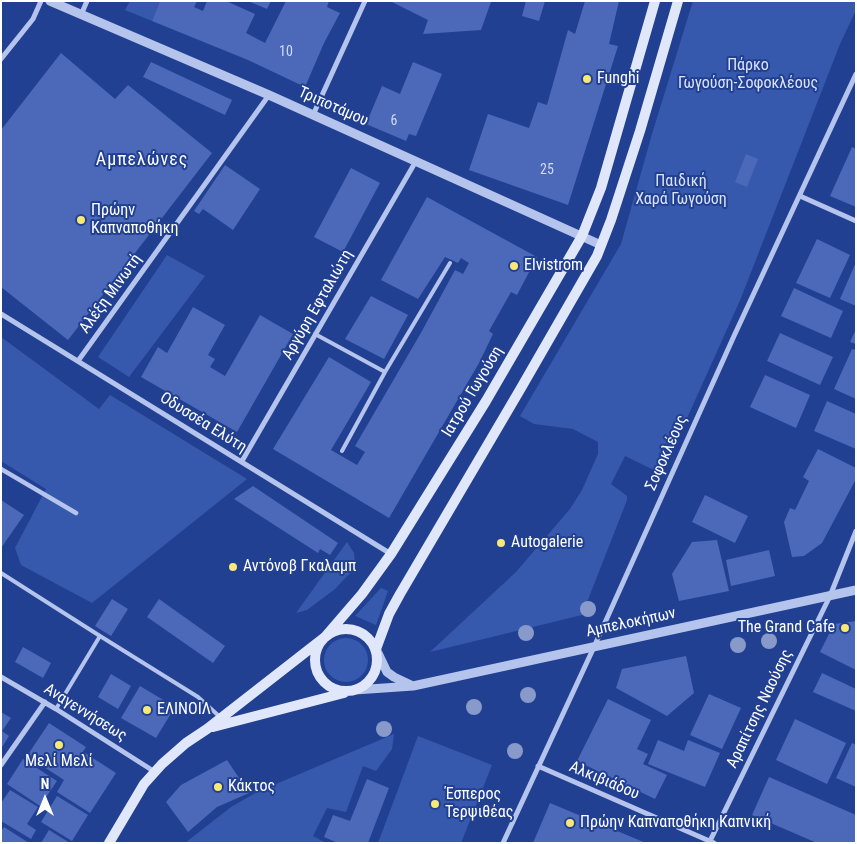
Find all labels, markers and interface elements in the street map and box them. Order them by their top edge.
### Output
house number: 10 [279,44,293,60]
park label: Πάρκο Γωγούση-Σοφοκλέους [678,56,818,94]
place label: Funghi [597,69,639,89]
marker: Funghi [581,73,593,85]
street label: Τριποτάμου [295,83,371,131]
house number: 6 [391,113,397,129]
district label: Αμπελώνες [95,149,189,171]
house number: 25 [540,162,554,178]
park label: Παιδική Χαρά Γωγούση [635,172,727,210]
place label: Πρώην Καπναποθήκη [91,201,179,239]
marker: Πρώην Καπναποθήκη [75,214,87,226]
street label: Αργύρη Εφταλιώτη [279,247,357,363]
street label: Αλέξη Μινωτή [76,251,146,337]
place label: Elvistrom [524,256,583,276]
marker: Elvistrom [508,260,520,272]
street label: Ιατρού Γωγούση [438,343,508,441]
street label: Οδυσσέα Ελύτη [156,389,250,457]
street label: Σοφοκλέους [642,412,692,494]
place label: Autogalerie [511,533,583,553]
marker: Autogalerie [495,537,507,549]
place label: Αντόνοβ Γκαλαμπ [243,557,356,577]
marker: Αντόνοβ Γκαλαμπ [227,561,239,573]
street label: Αμπελοκήπων [584,604,678,642]
place label: The Grand Cafe [738,618,835,638]
marker: The Grand Cafe [839,622,851,634]
street label: Αραπίτσης Ναούσης [723,647,797,771]
street label: Αναγεννήσεως [40,680,130,746]
place label: ΕΛΙΝΟΙΛ [157,700,211,720]
marker: ΕΛΙΝΟΙΛ [141,704,153,716]
marker: Μελί Μελί [53,739,65,751]
place label: Μελί Μελί [25,752,93,772]
street label: Αλκιβιάδου [566,758,642,804]
north arrow [20,774,70,824]
text: N [41,776,49,792]
place label: Κάκτος [228,777,275,797]
marker: Κάκτος [212,781,224,793]
place label: Έσπερος Τερψιθέας [445,785,513,823]
marker: Έσπερος Τερψιθέας [429,798,441,810]
place label: Πρώην Καπναποθήκη Καπνική [580,813,771,833]
marker: Πρώην Καπναποθήκη Καπνική [564,817,576,829]

